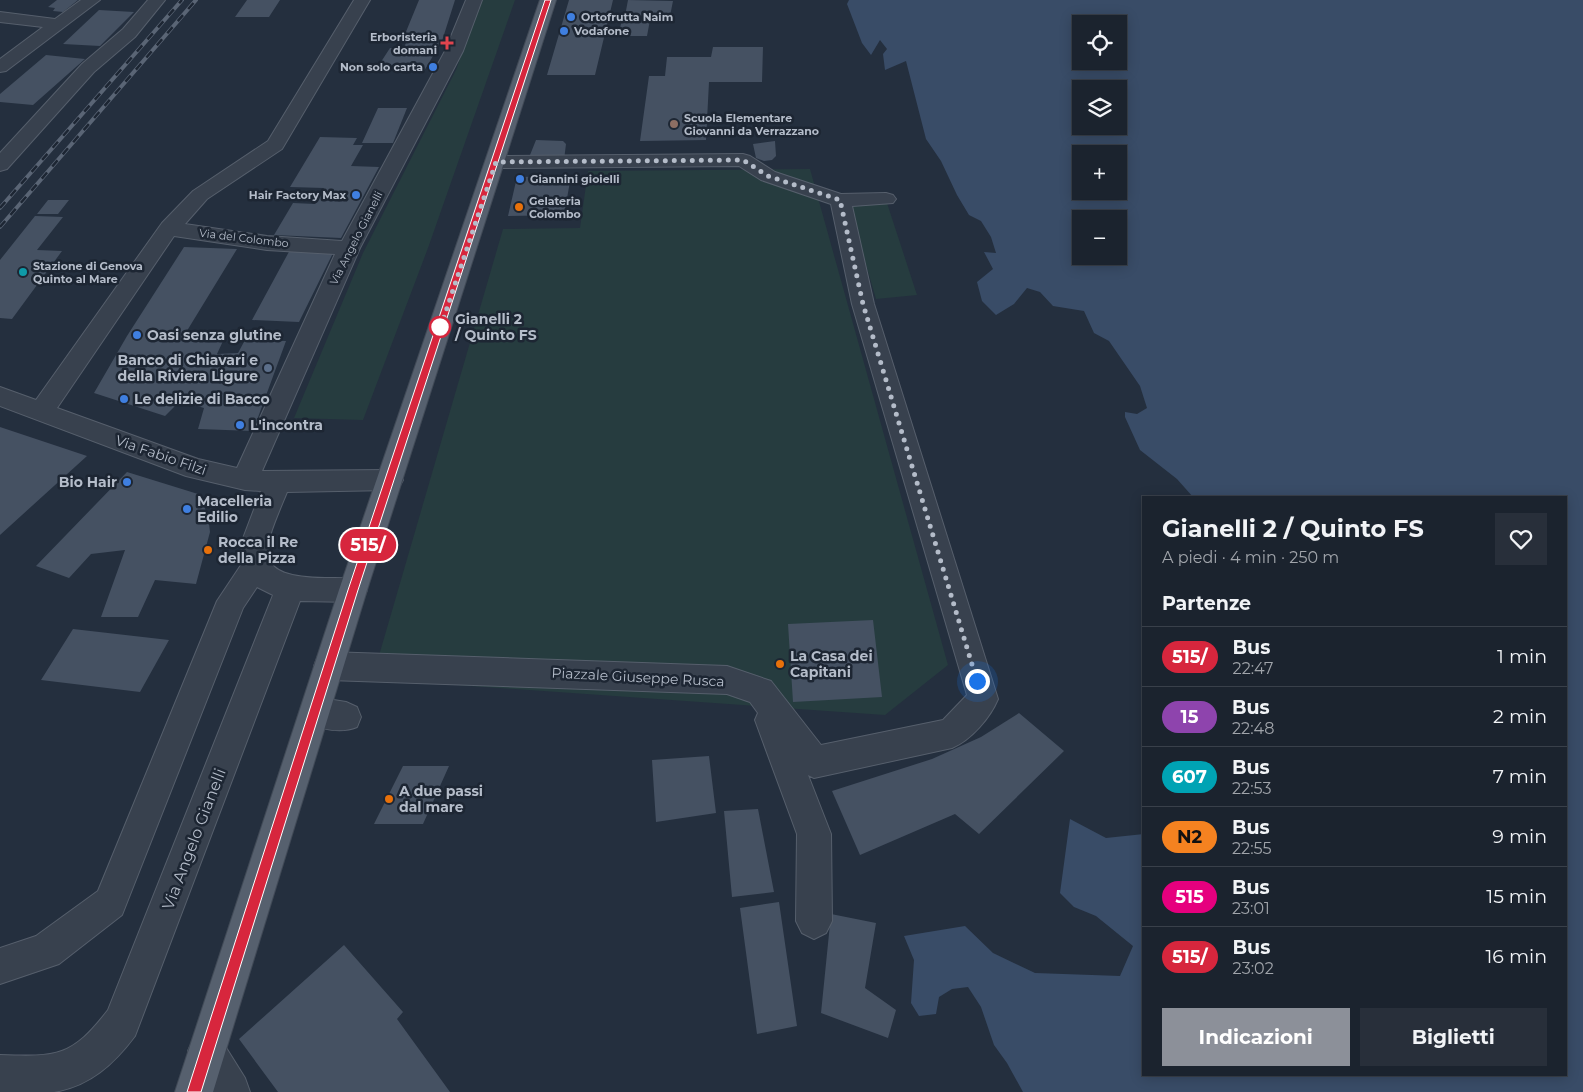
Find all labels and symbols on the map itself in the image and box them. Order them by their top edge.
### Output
place label: Ortofrutta Naim [581,10,673,24]
marker: Ortofrutta Naim [565,11,577,23]
place label: Vodafone [573,24,629,38]
marker: Vodafone [558,25,570,37]
place label: Erboristeria domani [370,30,437,57]
marker: Erboristeria domani [441,37,453,49]
place label: Non solo carta [340,60,423,74]
marker: Non solo carta [427,61,439,73]
place label: Scuola Elementare Giovanni da Verrazzano [684,111,819,138]
marker: Scuola Elementare Giovanni da Verrazzano [668,118,680,130]
place label: Giannini gioielli [530,172,620,186]
marker: Giannini gioielli [514,173,526,185]
place label: Hair Factory Max [249,188,346,202]
street label: Via Angelo Gianelli [326,189,386,287]
marker: Hair Factory Max [350,189,362,201]
place label: Gelateria Colombo [529,194,581,221]
marker: Gelateria Colombo [513,201,525,213]
street label: Via del Colombo [198,226,290,250]
place label: Stazione di Genova Quinto al Mare [33,259,143,286]
marker: Stazione di Genova Quinto al Mare [17,266,29,278]
place label: Gianelli 2 / Quinto FS [454,310,537,344]
marker: Gianelli 2 / Quinto FS [429,316,451,338]
place label: Oasi senza glutine [147,326,282,344]
marker: Oasi senza glutine [131,329,143,341]
place label: Banco di Chiavari e della Riviera Ligure [118,351,258,385]
marker: Banco di Chiavari e della Riviera Ligure [262,362,274,374]
place label: Le delizie di Bacco [134,390,270,408]
marker: Le delizie di Bacco [118,393,130,405]
place label: L'incontra [250,416,323,434]
marker: L'incontra [234,419,246,431]
street label: Via Fabio Filzi [113,431,209,479]
place label: Bio Hair [59,473,117,491]
marker: Bio Hair [121,476,133,488]
place label: Macelleria Edilio [197,492,272,526]
marker: Macelleria Edilio [181,503,193,515]
line badge: 515/ [333,529,403,561]
place label: Rocca il Re della Pizza [218,533,298,567]
marker: Rocca il Re della Pizza [202,544,214,556]
place label: La Casa dei Capitani [790,647,873,681]
marker: La Casa dei Capitani [774,658,786,670]
street label: Piazzale Giuseppe Rusca [551,663,725,691]
your location [965,669,990,694]
street label: Via Angelo Gianelli [158,766,230,912]
place label: A due passi dal mare [398,782,483,816]
marker: A due passi dal mare [383,793,395,805]

